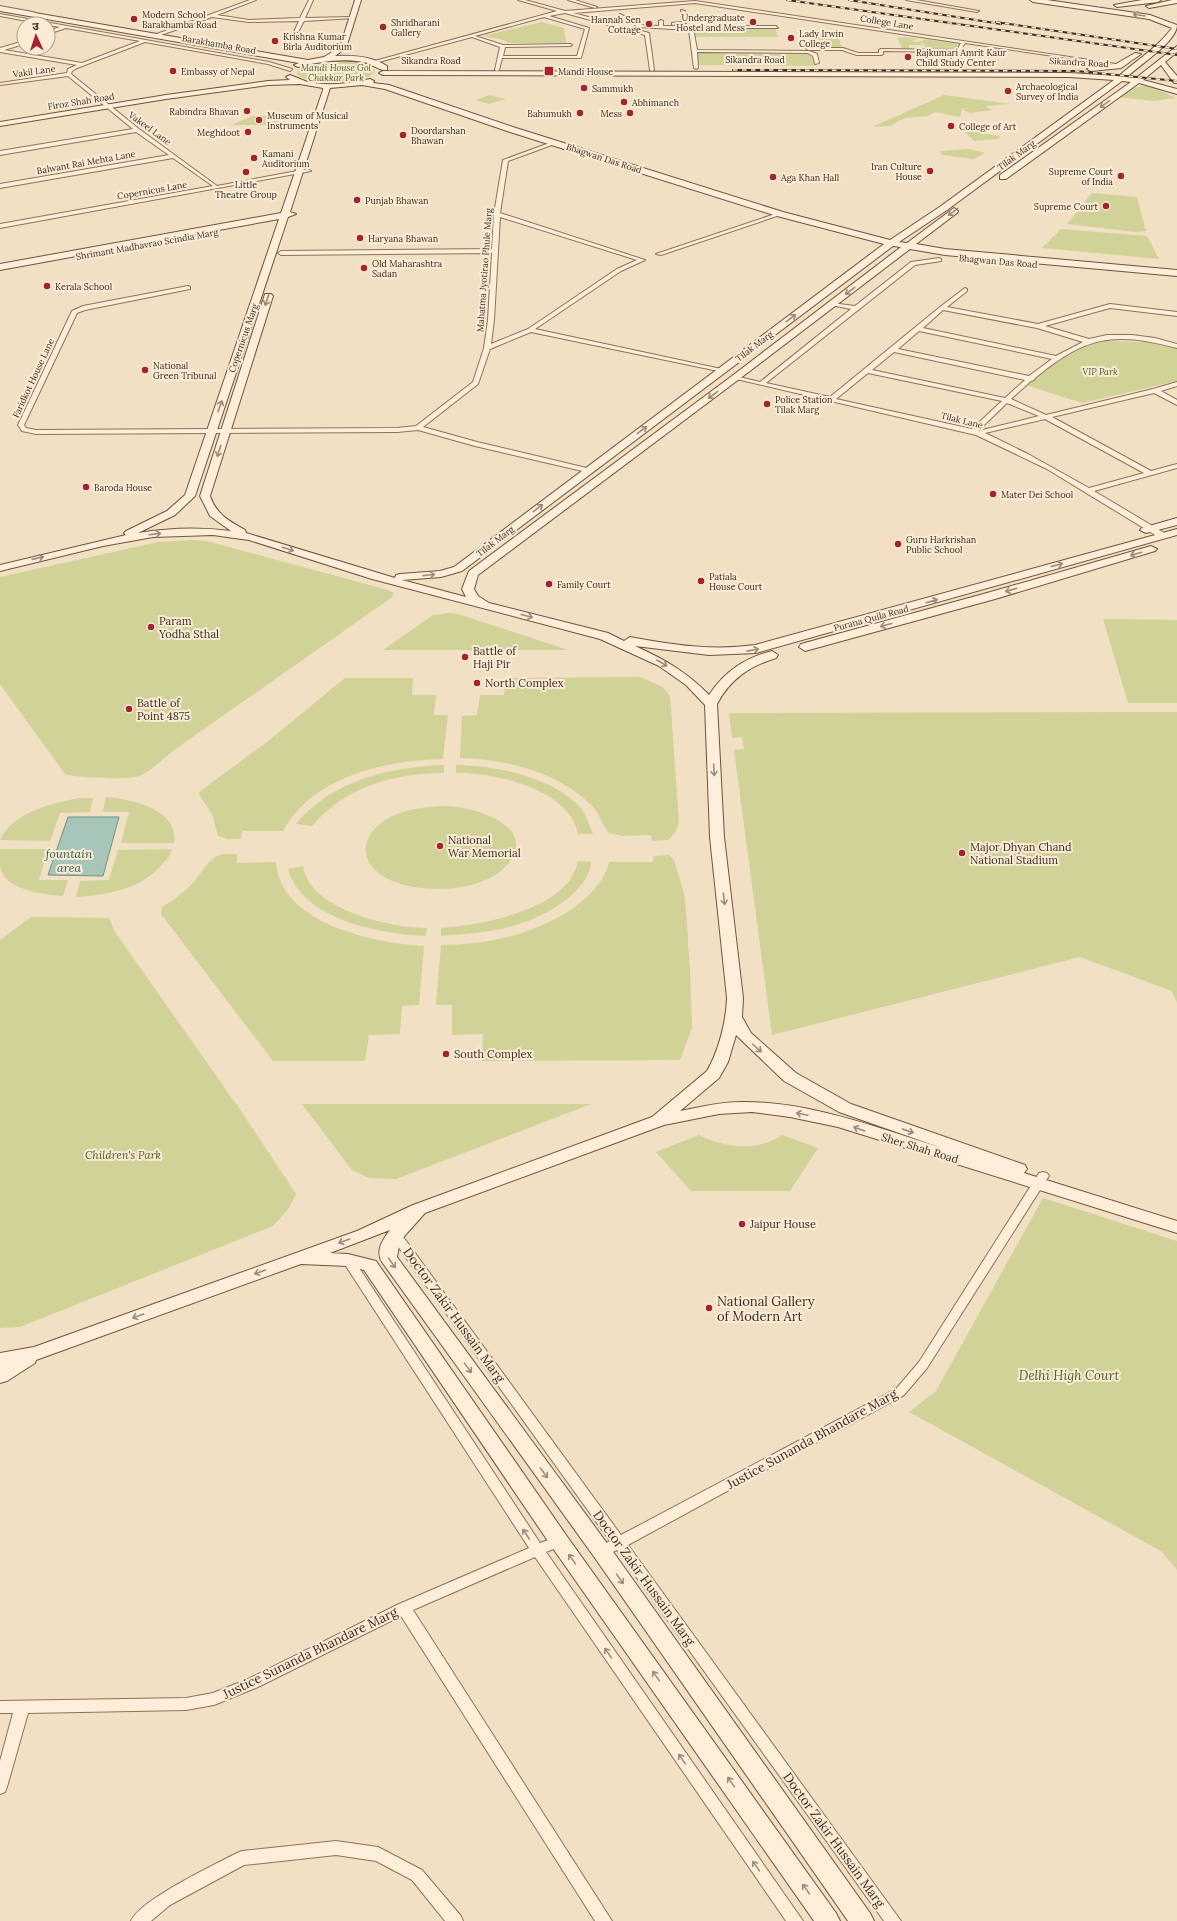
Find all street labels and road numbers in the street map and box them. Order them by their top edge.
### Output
street label: College Lane [860,12,915,32]
street label: Barakhamba Road [181,32,257,56]
street label: Sikandra Road [725,54,785,65]
street label: Sikandra Road [401,55,461,66]
street label: Sikandra Road [1049,55,1110,69]
street label: Vakil Lane [11,63,56,80]
street label: Firoz Shah Road [47,90,116,112]
street label: Vakeel Lane [126,108,174,147]
street label: Tilak Marg [995,137,1038,172]
street label: Bhagwan Das Road [565,141,644,176]
street label: Balwant Rai Mehta Lane [36,148,136,176]
street label: Copernicus Lane [116,178,188,202]
street label: Mahatma Jyotirao Phule Marg [474,207,494,332]
street label: Shrimant Madhavrao Scindia Marg [75,226,220,262]
street label: Bhagwan Das Road [958,252,1038,270]
street label: Copernicus Marg [226,301,260,374]
street label: Tilak Marg [733,328,776,364]
street label: Faridkot House Lane [10,337,56,419]
street label: Tilak Lane [940,409,984,431]
street label: Tilak Marg [474,523,517,559]
street label: Purana Quila Road [832,603,910,633]
street label: Sher Shah Road [880,1130,961,1167]
street label: Doctor Zakir Hussain Marg [399,1244,509,1387]
street label: Justice Sunanda Bhandare Marg [723,1385,901,1494]
street label: Doctor Zakir Hussain Marg [589,1507,699,1650]
street label: Justice Sunanda Bhandare Marg [219,1603,401,1703]
street label: Doctor Zakir Hussain Marg [779,1769,889,1912]

